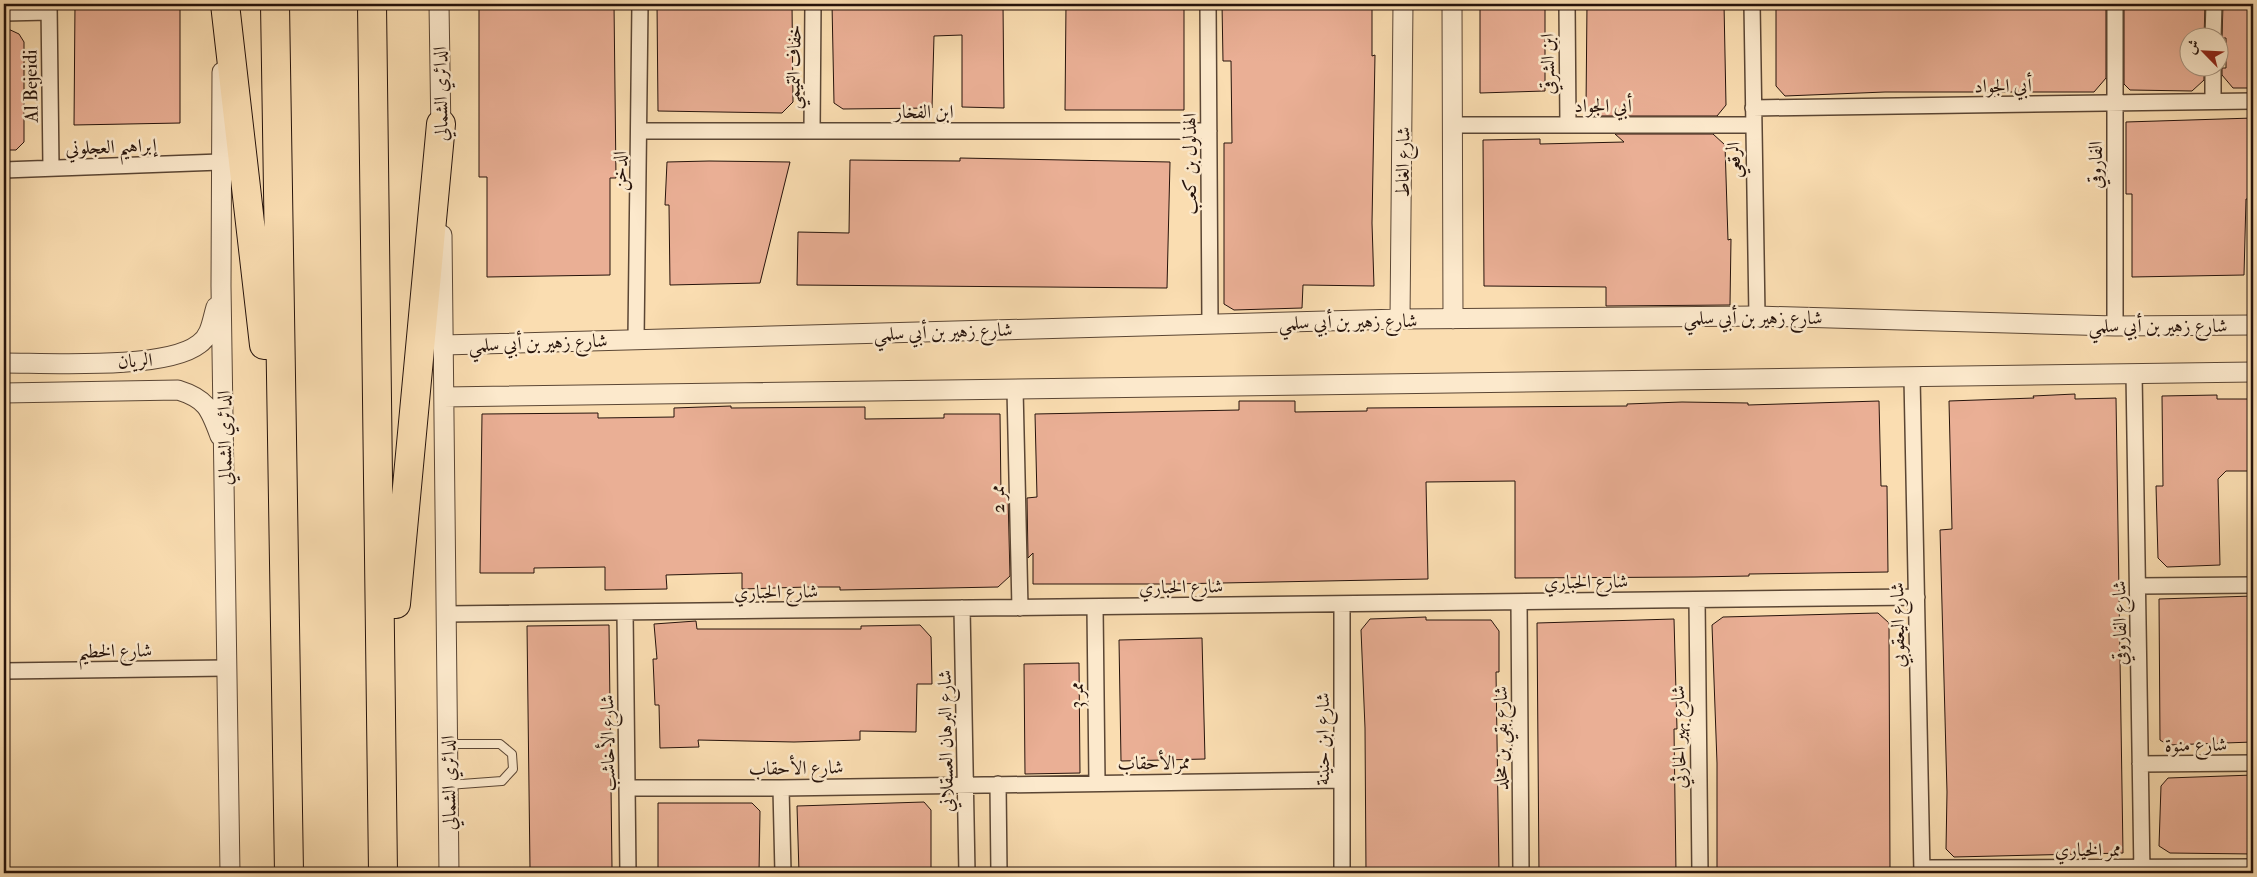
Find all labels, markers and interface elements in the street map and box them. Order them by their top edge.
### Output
street label: خفاف التميمي [781,24,813,110]
north arrow [2180,28,2230,78]
street label: ابن الشرقي [1535,33,1564,95]
text: ش [2182,37,2203,57]
street label: الدائري الشمالي [428,46,457,142]
street label: Al Bejeidi [18,49,44,124]
street label: أبي الجواد [1974,72,2033,102]
street label: أبي الجواد [1574,93,1632,121]
street label: ابن الفخار [892,100,954,124]
street label: الهذلول بن كعب [1178,113,1202,215]
street label: شارع الغاط [1390,126,1419,198]
street label: إبراهيم العجلوني [65,133,159,168]
street label: الفاروقي [2084,141,2111,189]
street label: الرقعي [1722,142,1751,178]
street label: الدخن [608,151,633,191]
street label: شارع زهير بن أبي سلمي [1684,305,1822,336]
street label: شارع زهير بن أبي سلمي [1278,308,1418,341]
street label: شارع زهير بن أبي سلمي [2089,313,2227,344]
street label: شارع زهير بن أبي سلمي [873,317,1013,352]
street label: شارع زهير بن أبي سلمي [468,328,608,363]
street label: الريان [117,348,153,374]
street label: الدائري الشمالي [212,390,241,486]
street label: ممر 2 [986,484,1010,514]
street label: شارع الحباري [1544,569,1628,598]
street label: شارع الحباري [1139,574,1223,603]
street label: شارع الحباري [734,579,818,608]
street label: شارع الفاروقي [2107,580,2136,666]
street label: شارع اليعقوبي [1885,582,1914,668]
street label: شارع الخطيم [78,638,152,671]
street label: شارع البرهان العسقلاني [933,670,962,812]
street label: ممر 3 [1065,682,1089,708]
street label: شارع بهير الحارثي [1666,685,1695,789]
street label: شارع بقي بن مخلد [1489,686,1519,790]
street label: شارع ابن حنينة [1311,693,1338,785]
street label: شارع الأخاشب [593,694,624,792]
street label: شارع منوة [2165,732,2228,761]
street label: الدائري الشمالي [436,735,465,831]
street label: ممرالأحقاب [1117,748,1191,776]
street label: شارع الأحقاب [748,753,844,784]
street label: ممر الخياري [2055,838,2121,865]

